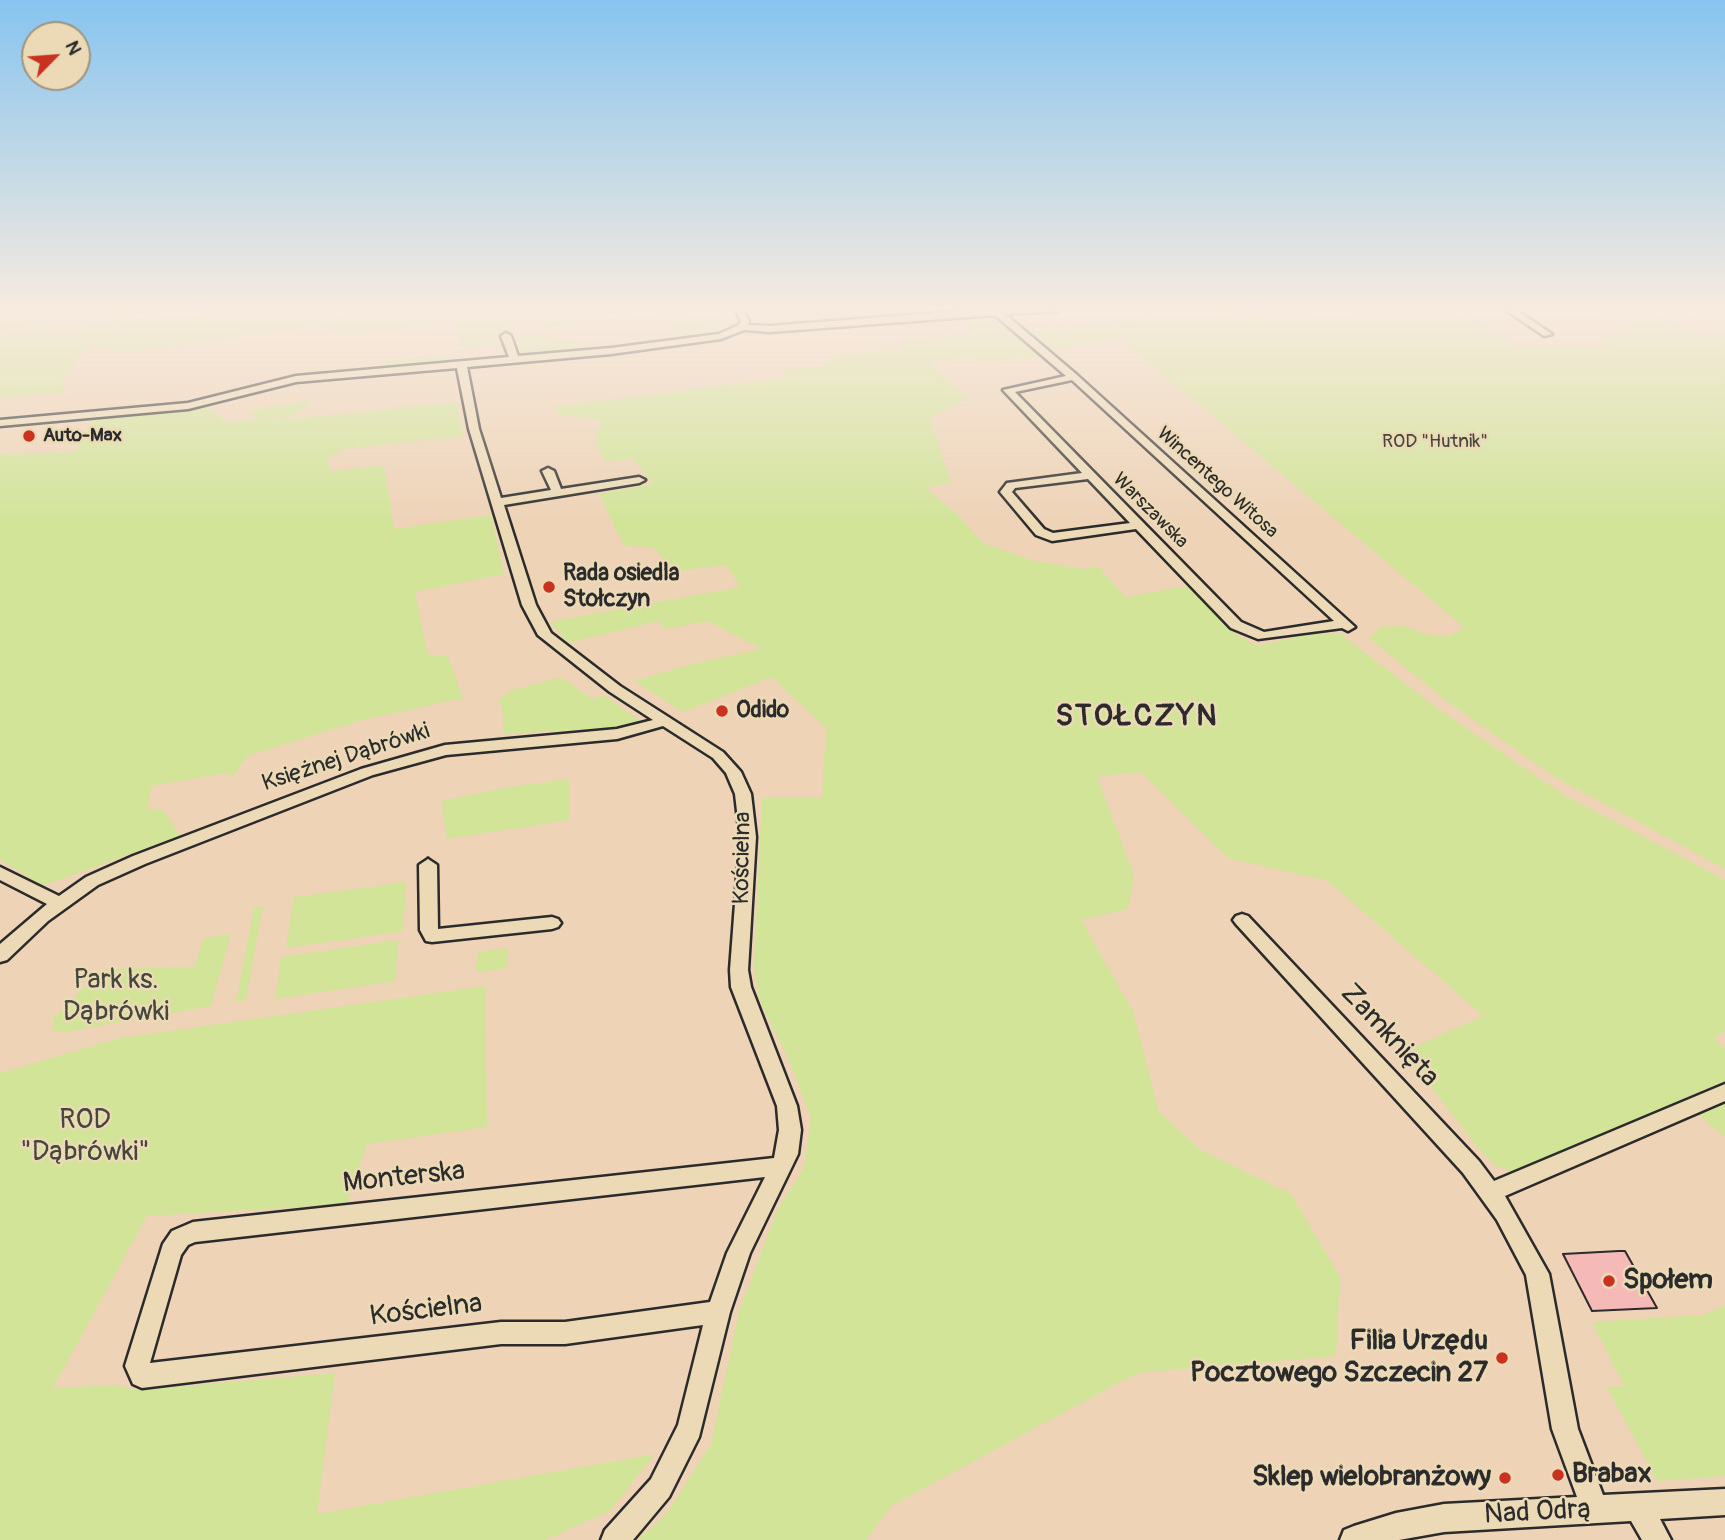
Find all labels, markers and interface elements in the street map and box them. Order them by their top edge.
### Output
north arrow [21,21,91,91]
text: N [60,37,87,59]
street label: Wincentego Witosa [1152,423,1282,543]
place label: Auto-Max [43,425,122,447]
marker: Auto-Max [21,428,37,444]
park label: ROD "Hutnik" [1382,431,1488,453]
street label: Warszawska [1108,469,1192,553]
place label: Rada osiedla Stołczyn [563,560,679,614]
marker: Rada osiedla Stołczyn [541,579,557,595]
place label: Odido [736,697,789,725]
district label: STOŁCZYN [1056,699,1218,735]
marker: Odido [714,703,730,719]
street label: Księżnej Dąbrówki [259,718,433,798]
street label: Kościelna [728,811,758,905]
park label: Park ks. Dąbrówki [63,964,169,1030]
street label: Zamknięta [1333,977,1445,1095]
park label: ROD "Dąbrówki" [20,1104,150,1170]
street label: Monterska [341,1155,467,1201]
place label: Społem [1623,1264,1713,1298]
marker: Społem [1601,1273,1617,1289]
street label: Kościelna [368,1287,484,1335]
place label: Filia Urzędu Pocztowego Szczecin 27 [1190,1325,1488,1391]
marker: Filia Urzędu Pocztowego Szczecin 27 [1494,1350,1510,1366]
place label: Brabax [1572,1458,1652,1492]
place label: Sklep wielobranżowy [1252,1461,1491,1495]
marker: Brabax [1550,1467,1566,1483]
marker: Sklep wielobranżowy [1497,1470,1513,1486]
street label: Nad Odrą [1483,1493,1593,1533]

